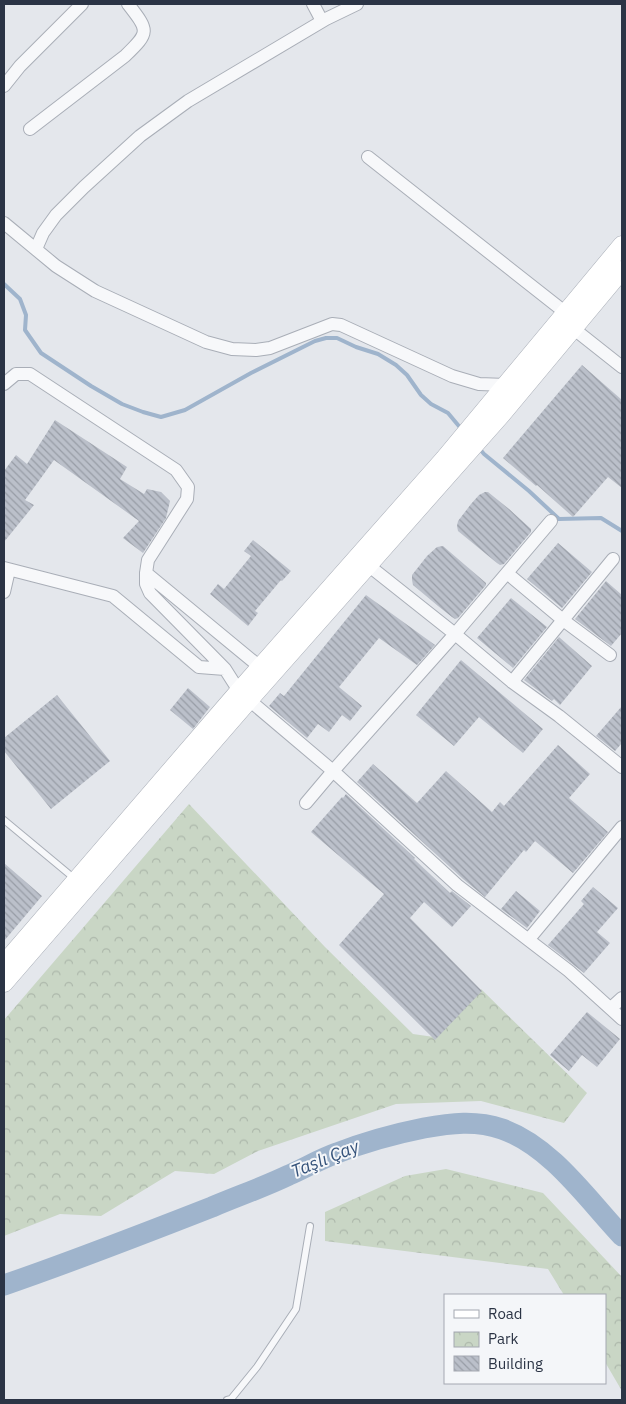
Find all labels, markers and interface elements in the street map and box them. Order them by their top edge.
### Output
water label: Taşlı Çay [287,1134,363,1183]
legend [444,1294,606,1384]
text: Road [488,1304,523,1323]
text: Park [488,1329,518,1348]
text: Building [488,1354,543,1373]

